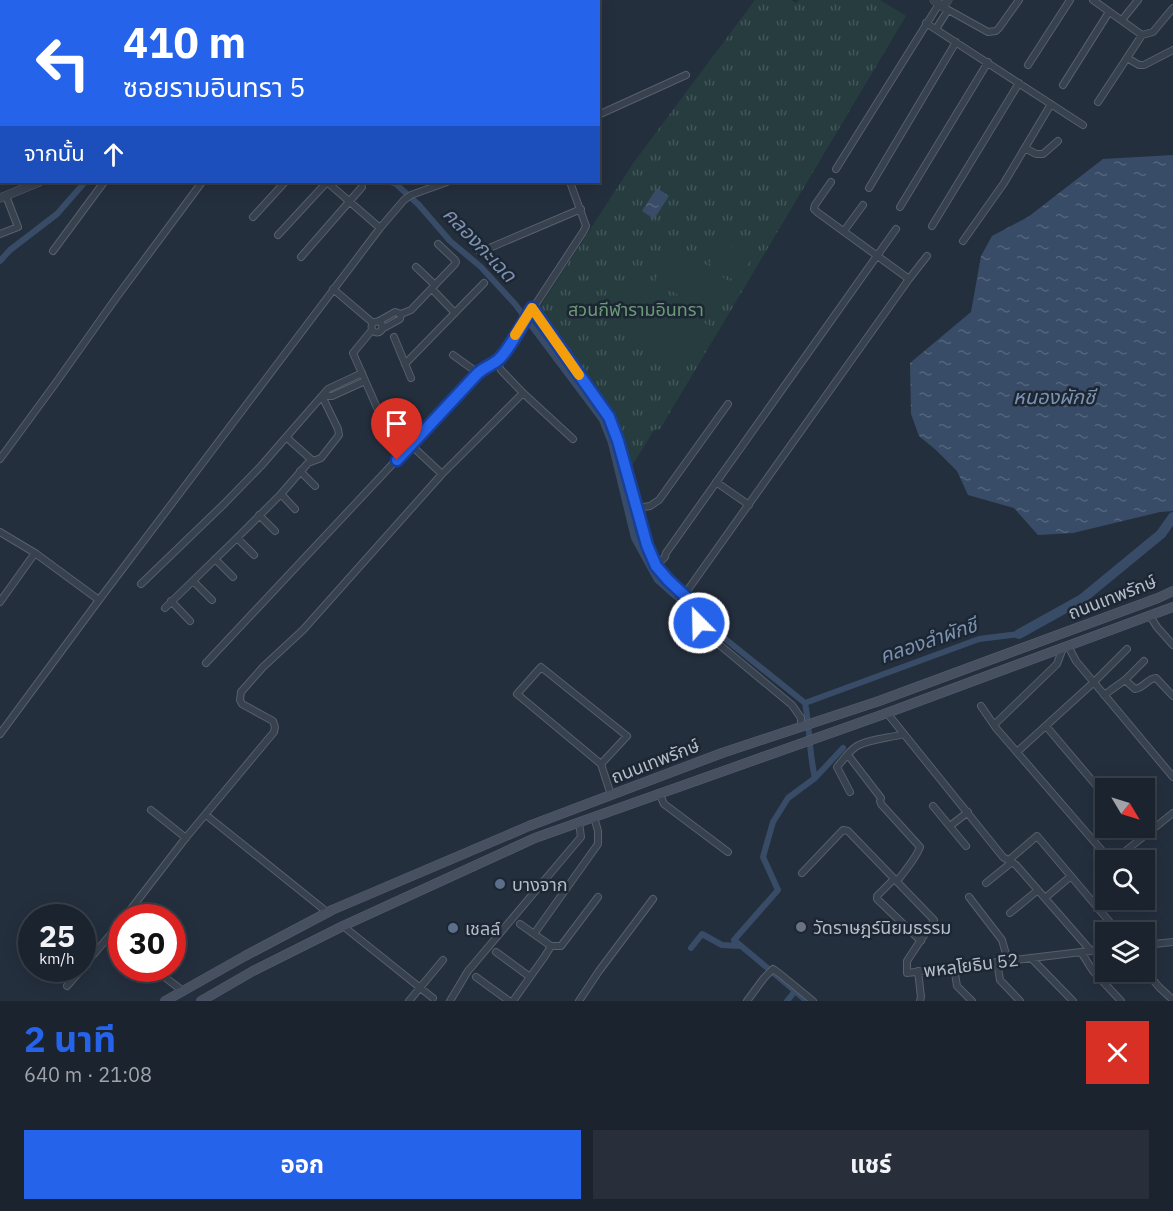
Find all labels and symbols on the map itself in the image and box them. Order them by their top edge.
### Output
water label: คลองกะเฉด [437,201,523,288]
park label: สวนกีฬารามอินทรา [568,298,704,321]
water label: หนองผักชี [1013,383,1098,410]
pin [371,398,422,460]
street label: ถนนเทพรักษ์ [1065,570,1159,624]
position arrow [667,591,731,655]
water label: คลองลำผักชี [876,610,983,669]
street label: ถนนเทพรักษ์ [608,734,702,788]
north arrow [1095,778,1155,838]
place label: บางจาก [512,873,568,896]
marker: บางจาก [493,877,507,891]
speed limit sign: 30 [108,904,186,982]
place label: วัดราษฎร์นิยมธรรม [813,916,951,939]
place label: เชลล์ [465,917,501,940]
marker: วัดราษฎร์นิยมธรรม [794,920,808,934]
marker: เชลล์ [446,921,460,935]
street label: พหลโยธิน 52 [922,948,1020,982]

